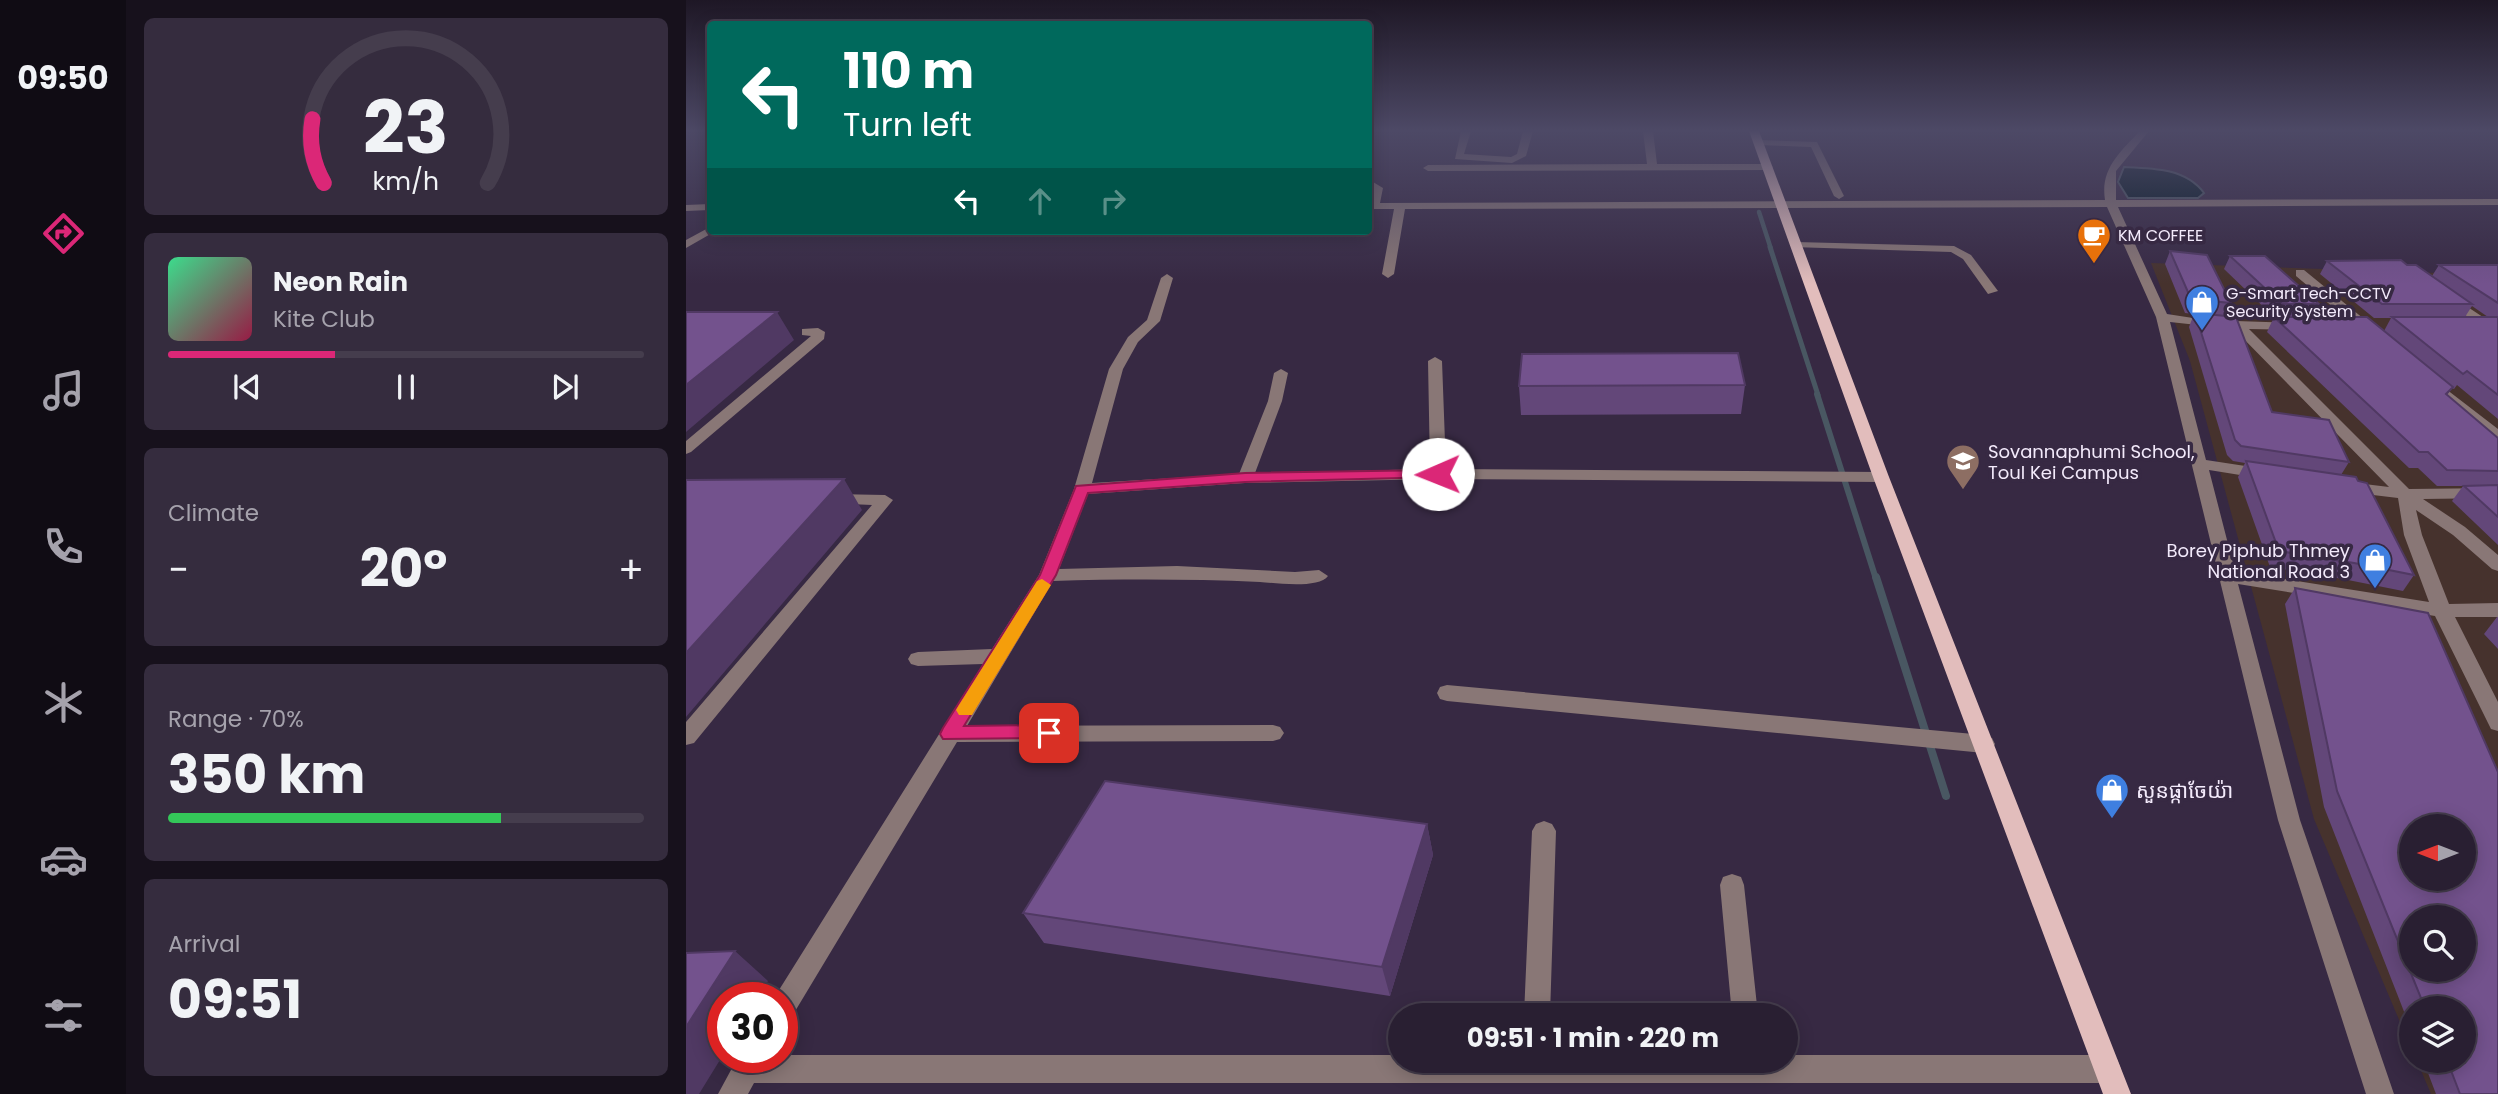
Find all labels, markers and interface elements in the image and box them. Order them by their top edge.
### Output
text: 110 m [843,37,974,105]
icon: left [728,49,819,140]
text: 09:50 [17,55,109,100]
text: 23 [363,77,449,178]
text: Turn left [843,102,972,147]
text: km/h [373,163,439,198]
icon: left [948,182,986,220]
icon: ahead [1021,182,1059,220]
icon: right [1094,182,1132,220]
icon: directions [39,209,88,258]
cafe icon: KM COFFEE [2075,216,2113,265]
place label: KM COFFEE [2118,224,2203,247]
text: Neon Rain [273,264,408,300]
place label: G-Smart Tech-CCTV Security System [2226,282,2392,323]
shop icon: G-Smart Tech-CCTV Security System [2183,283,2221,332]
text: Kite Club [273,303,375,335]
icon: music [39,366,88,415]
icon: previous [228,368,266,406]
icon: pause [387,368,425,406]
icon: next [546,368,584,406]
position arrow [1401,437,1475,511]
place label: Sovannaphumi School, Toul Kei Campus [1988,439,2195,485]
school or university icon: Sovannaphumi School, Toul Kei Campus [1944,442,1982,491]
text: Climate [168,497,259,529]
icon: phone [39,522,88,571]
text: 20° [360,532,447,605]
place label: Borey Piphub Thmey National Road 3 [2167,538,2350,584]
shop icon: Borey Piphub Thmey National Road 3 [2356,541,2394,590]
text: − [168,543,189,596]
text: + [618,543,644,596]
icon: climate [39,678,88,727]
text: Range · 70% [168,703,304,735]
pin [1019,703,1079,763]
icon: arrive [1030,714,1068,752]
text: 350 km [168,738,365,811]
shop icon: សួនផ្កាចែយ៉ា [2093,771,2131,820]
place label: សួនផ្កាចែយ៉ា [2136,776,2233,805]
north arrow [2399,814,2476,891]
map controls [2399,814,2476,1073]
icon: car [39,835,88,884]
button: search [2399,905,2476,982]
text: Arrival [168,928,240,960]
text: 09:51 [168,963,302,1036]
speed limit sign: 30 [707,982,798,1073]
icon: filters [39,991,88,1040]
button: layers [2399,996,2476,1073]
text: 09:51 · 1 min · 220 m [1467,1020,1719,1056]

